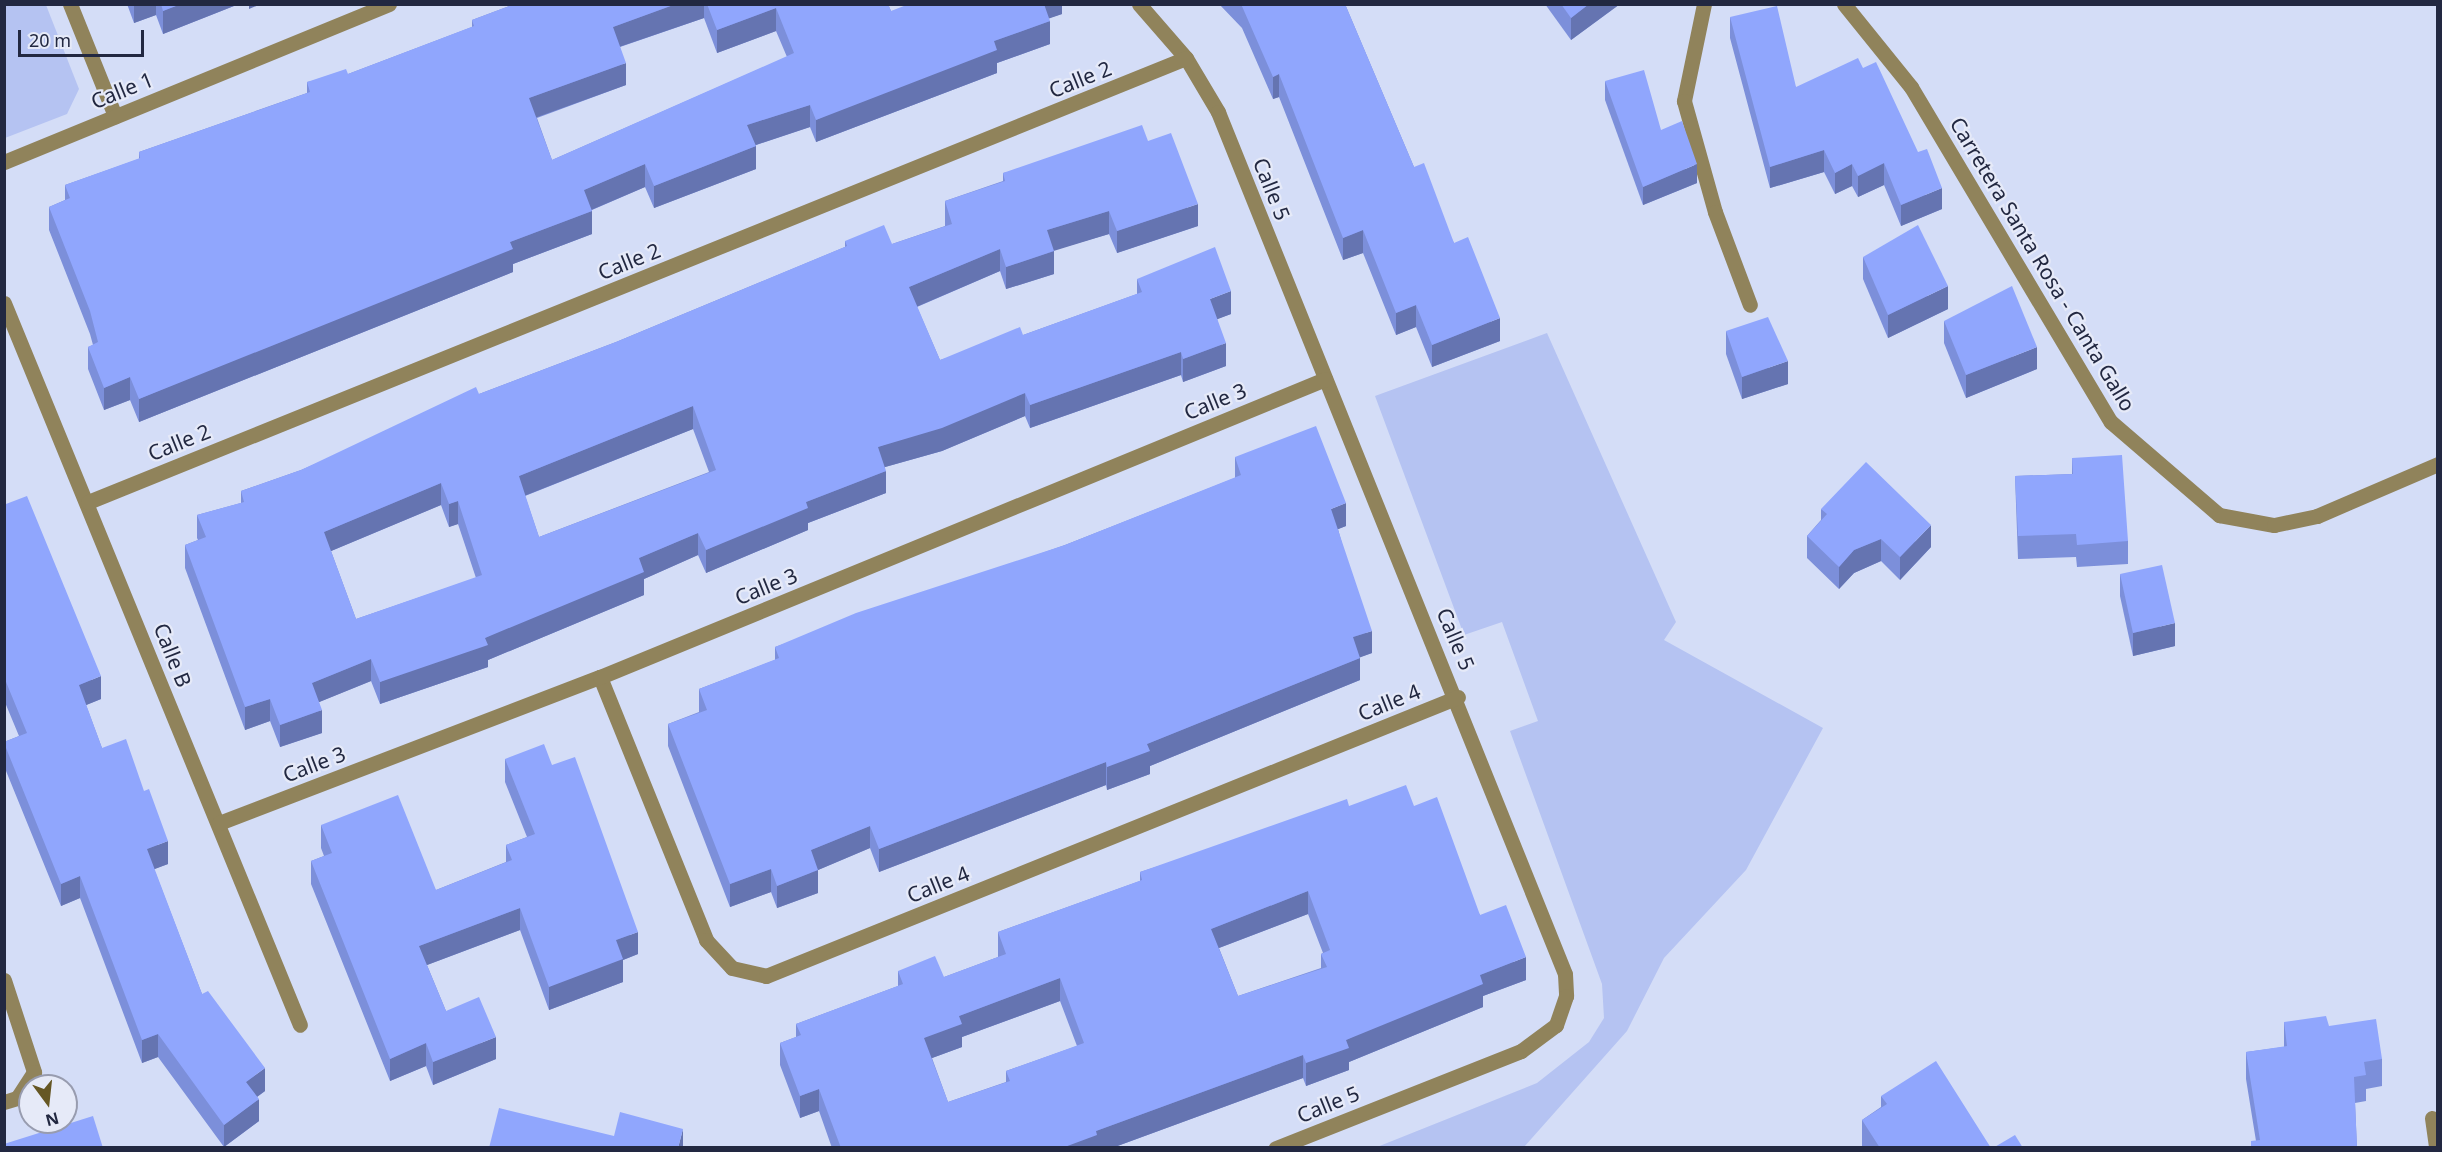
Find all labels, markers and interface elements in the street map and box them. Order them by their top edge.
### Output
scale bar [21,18,147,56]
text: 20 m [29,28,71,52]
street label: Calle 2 [1045,55,1115,103]
street label: Calle 1 [87,66,157,114]
street label: Carretera Santa Rosa - Canta Gallo [1945,112,2141,416]
street label: Calle 5 [1248,154,1296,224]
street label: Calle 2 [594,237,664,285]
street label: Calle 3 [1180,377,1250,425]
street label: Calle 2 [144,418,214,466]
street label: Calle 3 [731,562,801,610]
street label: Calle 5 [1432,604,1480,674]
street label: Calle B [149,619,197,691]
street label: Calle 4 [1354,678,1424,726]
street label: Calle 3 [279,741,349,787]
street label: Calle 4 [903,860,973,908]
north arrow [18,1074,78,1134]
street label: Calle 5 [1293,1080,1363,1128]
text: N [43,1107,61,1132]

